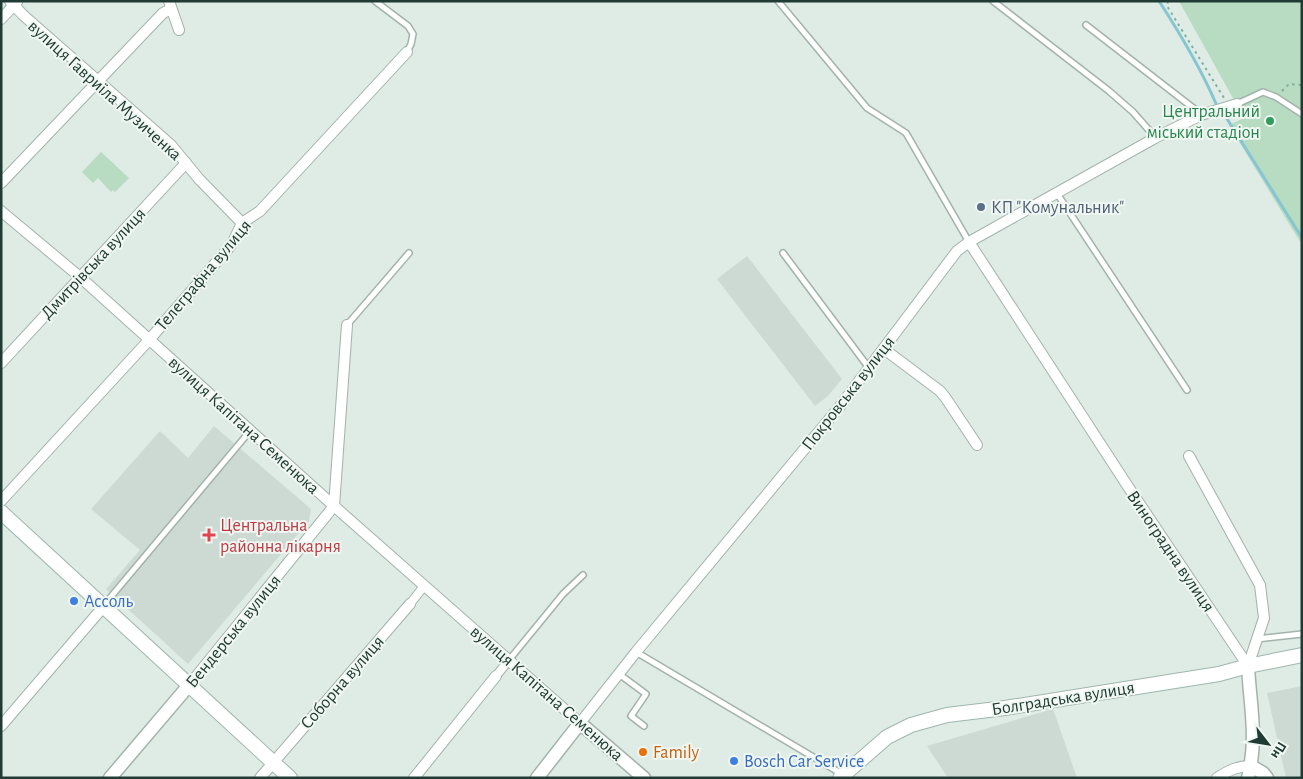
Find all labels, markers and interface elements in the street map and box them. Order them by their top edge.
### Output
street label: вулиця Гавриїла Музиченка [24,17,185,164]
place label: Центральний міський стадіон [1147,103,1260,142]
marker: Центральний міський стадіон [1264,115,1276,127]
place label: КП "Комунальник" [991,199,1124,217]
marker: КП "Комунальник" [975,201,987,213]
street label: Дмитрівська вулиця [38,205,150,323]
street label: Телеграфна вулиця [152,217,255,334]
street label: Покровська вулиця [799,333,899,454]
street label: вулиця Капітана Семенюка [164,353,322,498]
street label: Виноградна вулиця [1123,488,1217,615]
place label: Центральна районна лікарня [220,517,341,556]
marker: Центральна районна лікарня [202,528,216,542]
street label: Бендерська вулиця [183,572,285,692]
place label: Ассоль [84,593,134,611]
marker: Ассоль [68,595,80,607]
street label: вулиця Капітана Семенюка [466,623,626,765]
street label: Соборна вулиця [297,632,388,733]
street label: Болградська вулиця [990,679,1136,719]
north arrow [1243,719,1293,769]
text: Пн [1268,739,1289,761]
place label: Family [653,744,700,762]
marker: Family [637,746,649,758]
place label: Bosch Car Service [744,753,864,771]
marker: Bosch Car Service [728,755,740,767]

